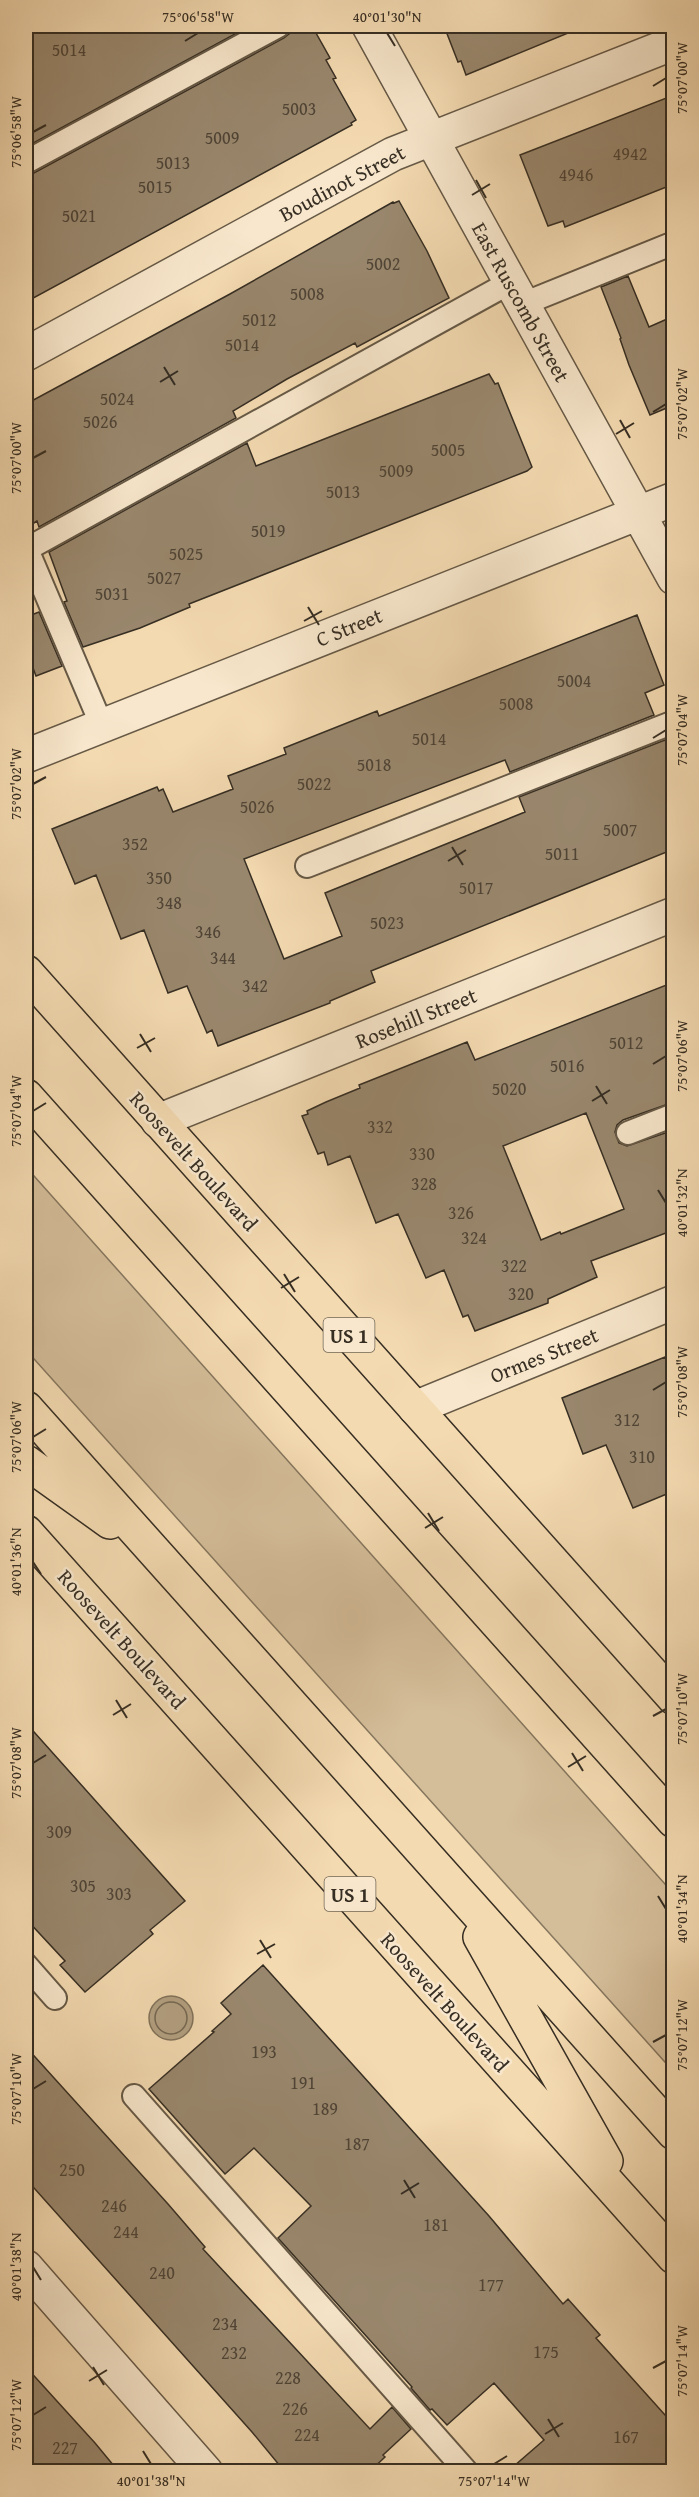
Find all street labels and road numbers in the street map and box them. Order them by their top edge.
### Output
street label: Boudinot Street [273,136,411,229]
street label: East Ruscomb Street [464,216,578,388]
street label: C Street [311,599,387,654]
street label: Rosehill Street [351,979,482,1056]
street label: Roosevelt Boulevard [123,1084,266,1238]
road number: US 1 [324,1318,374,1352]
street label: Ormes Street [485,1319,603,1391]
street label: Roosevelt Boulevard [51,1562,194,1716]
road number: US 1 [324,1877,376,1911]
street label: Roosevelt Boulevard [374,1925,517,2079]

